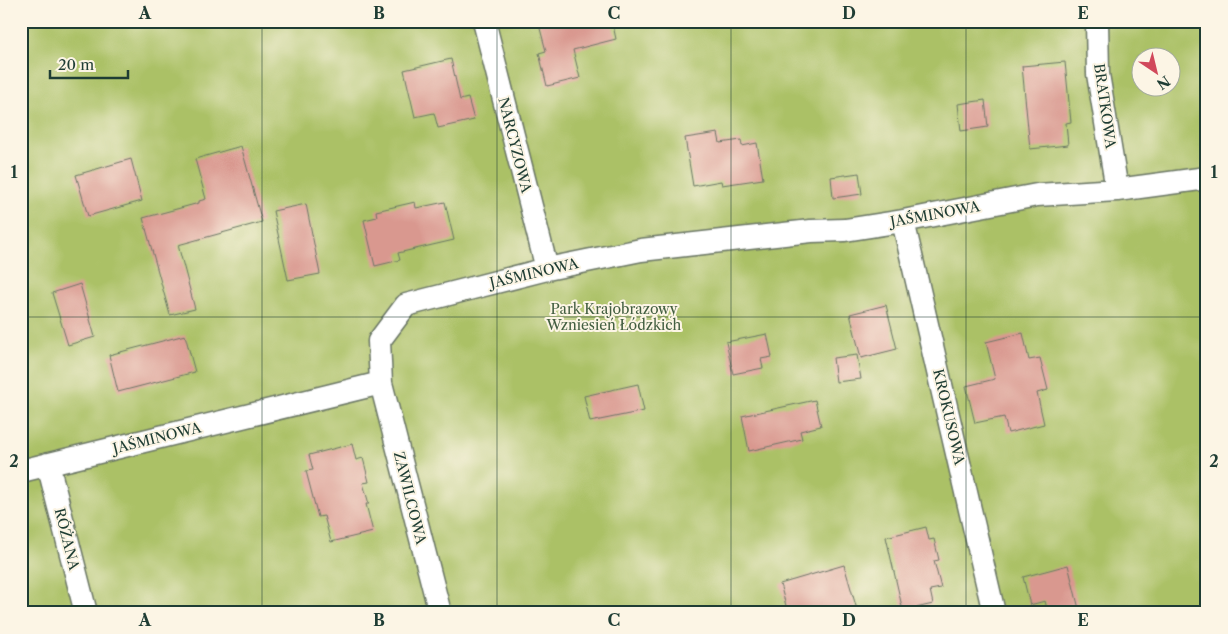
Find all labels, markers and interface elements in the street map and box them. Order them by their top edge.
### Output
text: A [138,3,152,23]
text: B [373,3,385,23]
text: C [608,3,620,23]
text: D [842,3,856,23]
text: E [1077,3,1089,23]
scale bar [50,48,128,80]
north arrow [1130,48,1180,98]
text: 20 m [58,55,94,74]
street label: BRATKOWA [1090,62,1120,150]
text: N [1153,72,1174,94]
street label: NARCYZOWA [494,95,536,195]
text: 1 [10,162,18,182]
text: 1 [1210,162,1218,182]
street label: JAŚMINOWA [887,196,982,231]
street label: JAŚMINOWA [486,253,581,292]
park label: Park Krajobrazowy Wzniesień Łódzkich [546,300,682,334]
street label: KROKUSOWA [929,367,969,467]
street label: JAŚMINOWA [109,417,204,458]
street label: ZAWILCOWA [390,450,430,547]
text: 2 [9,451,19,471]
text: 2 [1209,451,1219,471]
street label: RÓŻANA [51,506,85,573]
text: A [138,610,152,630]
text: B [373,610,385,630]
text: C [608,610,620,630]
text: D [842,610,856,630]
text: E [1077,610,1089,630]

